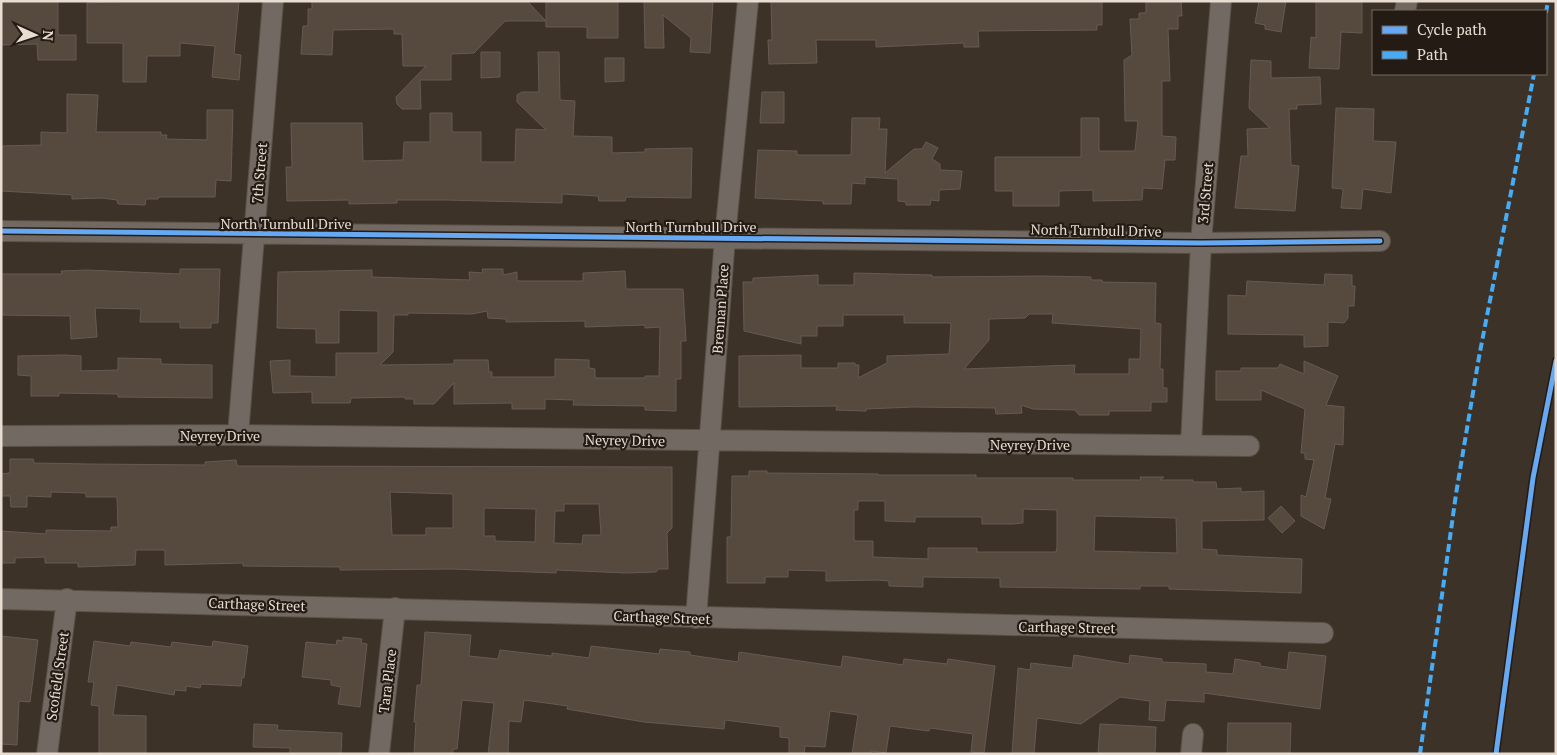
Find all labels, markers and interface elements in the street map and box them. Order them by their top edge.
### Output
north arrow [10,10,60,60]
legend [1372,10,1547,75]
text: Cycle path [1417,19,1487,39]
text: N [39,30,58,42]
text: Path [1417,44,1448,64]
street label: 7th Street [247,141,271,204]
street label: 3rd Street [1193,161,1217,224]
street label: North Turnbull Drive [220,214,352,233]
street label: North Turnbull Drive [625,217,757,236]
street label: North Turnbull Drive [1030,219,1162,241]
street label: Brennan Place [707,264,733,354]
street label: Neyrey Drive [180,426,260,445]
street label: Neyrey Drive [585,430,665,450]
street label: Neyrey Drive [990,435,1070,454]
street label: Carthage Street [208,593,307,615]
street label: Carthage Street [613,606,712,628]
street label: Carthage Street [1018,617,1117,637]
street label: Scofield Street [41,629,73,722]
street label: Tara Place [374,648,400,714]

